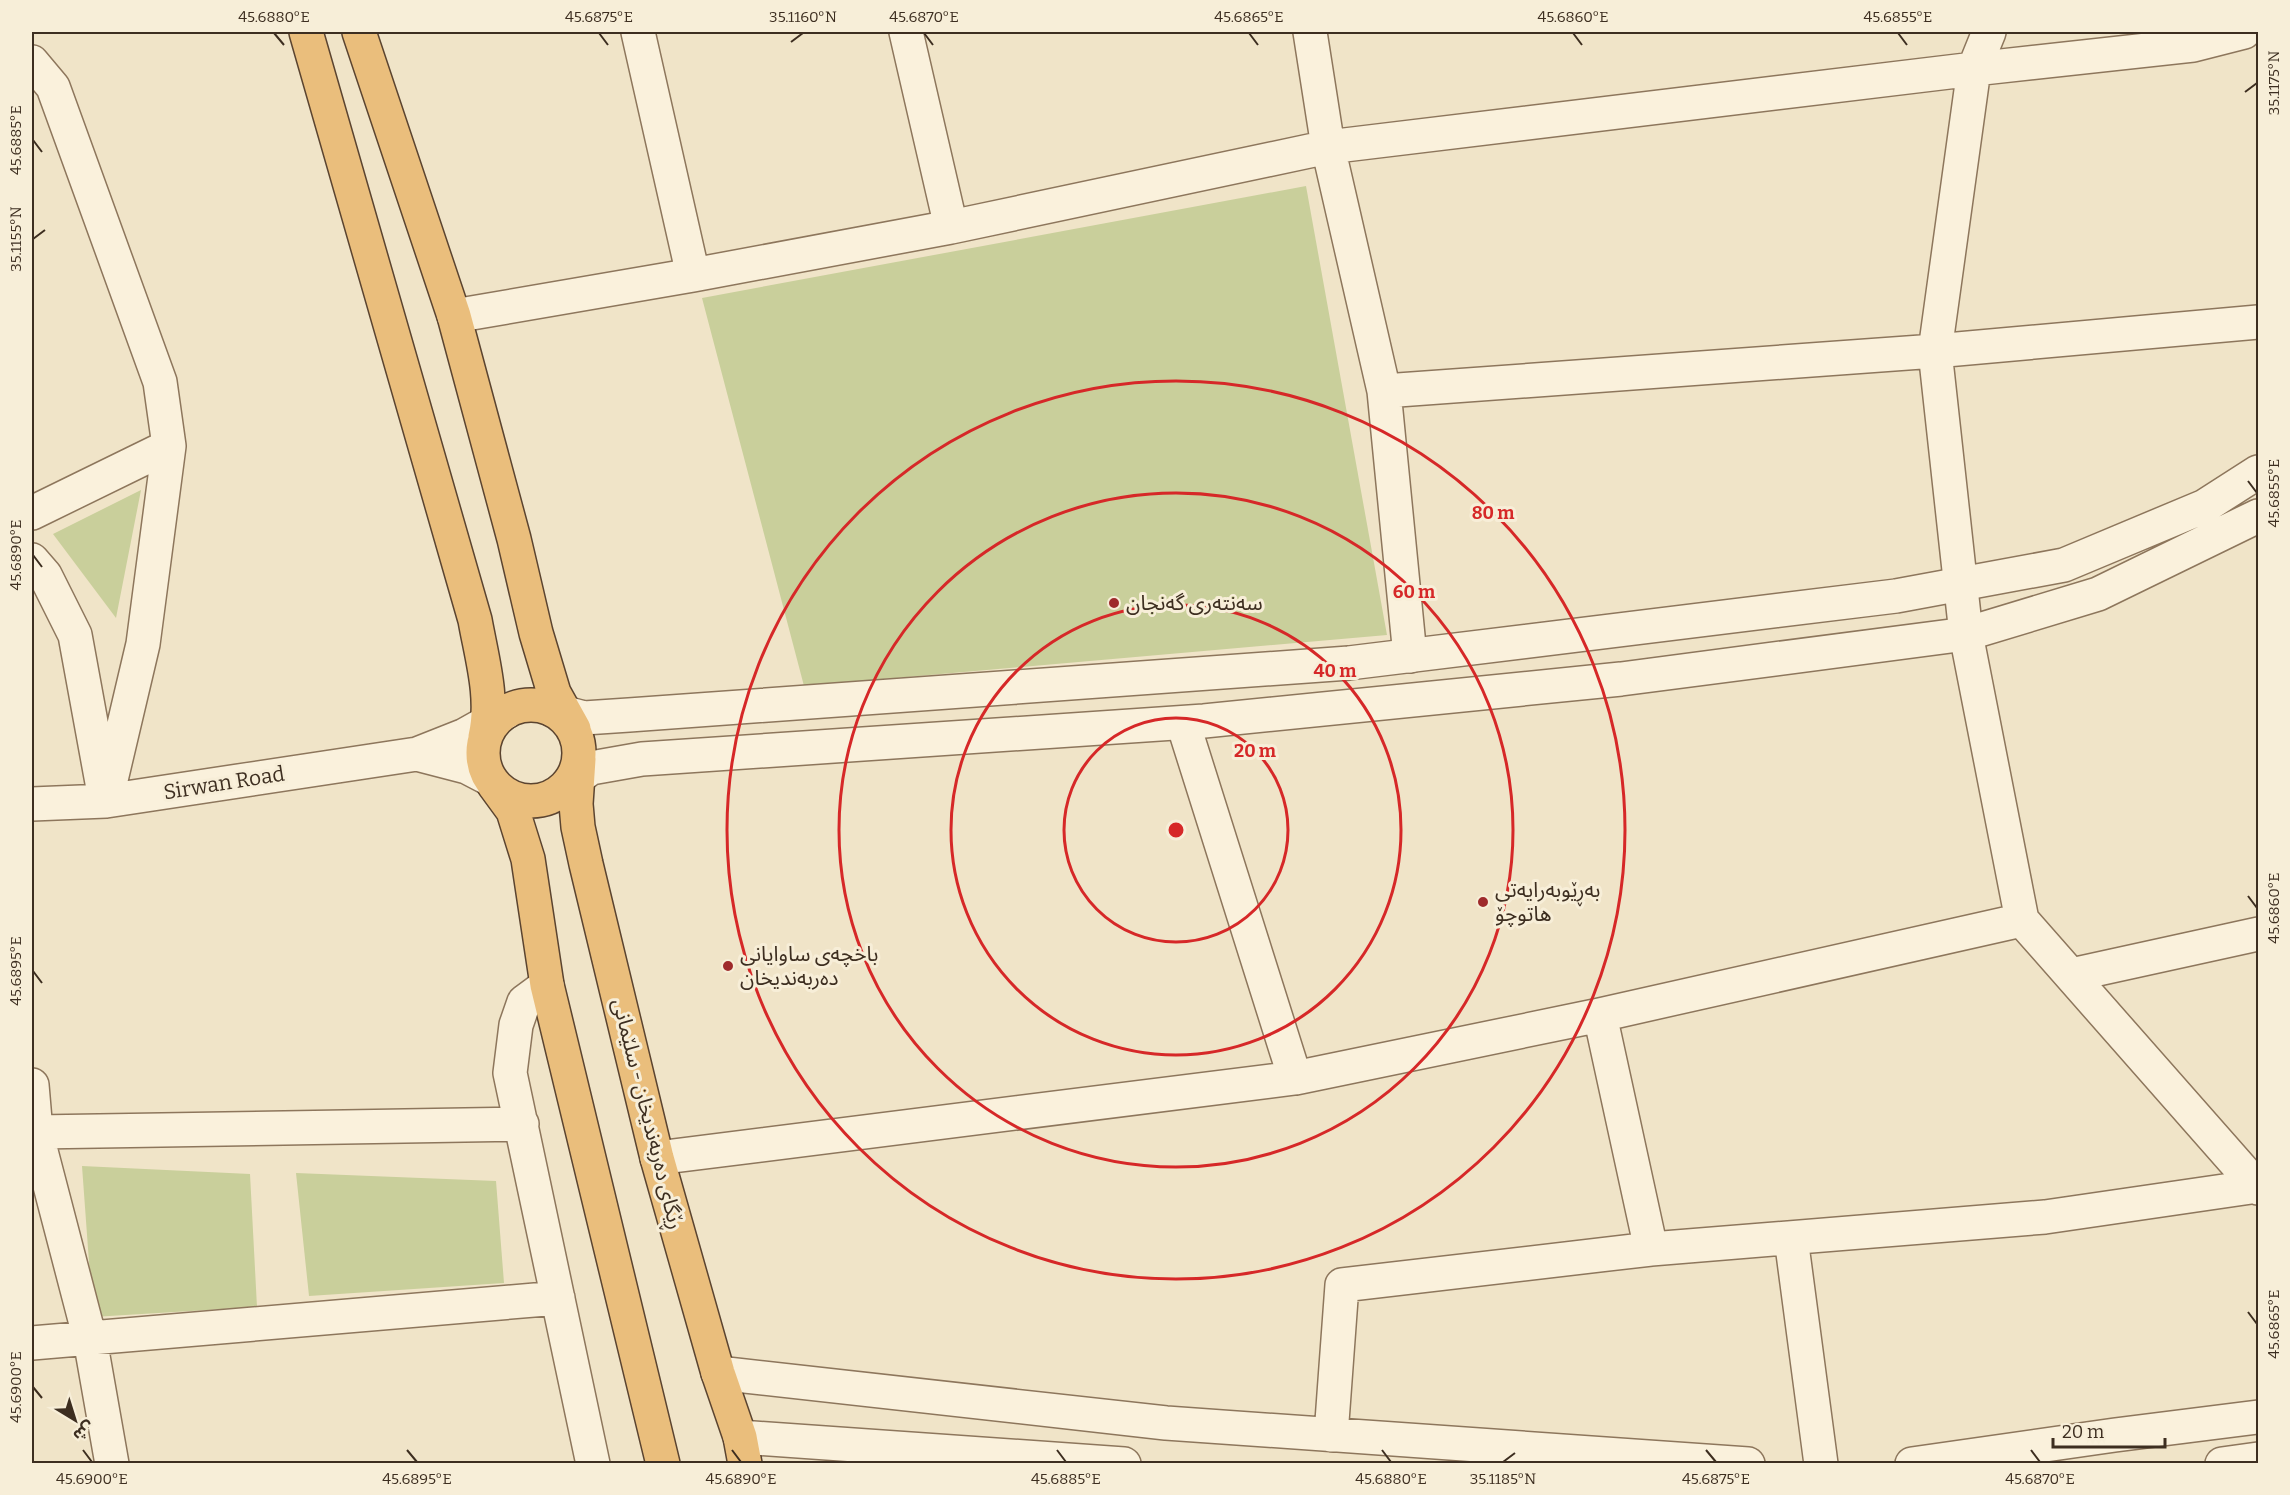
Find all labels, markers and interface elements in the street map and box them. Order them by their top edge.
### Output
text: 45.6880°E [238,8,310,26]
text: 45.6875°E [565,8,633,26]
text: 35.1160°N [769,8,837,26]
text: 45.6870°E [889,8,959,26]
text: 45.6865°E [1214,8,1284,26]
text: 45.6860°E [1537,8,1609,26]
text: 45.6855°E [1864,8,1932,26]
text: 35.1175°N [2265,51,2283,115]
text: 45.6885°E [7,105,25,175]
text: 35.1155°N [7,206,25,272]
text: 45.6855°E [2265,459,2283,527]
text: 80 m [1472,502,1514,524]
text: 45.6890°E [7,519,25,591]
text: 60 m [1393,581,1435,603]
place label: سەنتەری گەنجان [1126,590,1263,616]
marker: سەنتەری گەنجان [1107,596,1121,610]
text: 40 m [1314,660,1356,682]
text: 20 m [1234,740,1276,762]
street label: Sirwan Road [162,761,286,805]
centre of rings [1166,820,1186,840]
text: 45.6860°E [2265,872,2283,944]
place label: بەڕێوبەرایەتی هاتوچۆ [1495,877,1600,927]
marker: بەڕێوبەرایەتی هاتوچۆ [1476,895,1490,909]
text: 45.6895°E [7,936,25,1006]
place label: باخچەی ساوایانی دەربەندیخان [740,941,878,991]
marker: باخچەی ساوایانی دەربەندیخان [721,959,735,973]
street label: ڕێگای دەربەندیخان - سلێمانی [602,996,689,1233]
text: 45.6865°E [2265,1289,2283,1359]
text: 45.6900°E [7,1351,25,1423]
north arrow [45,1390,105,1450]
scale bar [2053,1411,2166,1449]
text: ش [69,1417,98,1446]
text: 20 m [2062,1421,2104,1443]
text: 45.6900°E [56,1470,128,1488]
text: 45.6895°E [382,1470,452,1488]
text: 45.6890°E [705,1470,777,1488]
text: 45.6885°E [1031,1470,1101,1488]
text: 45.6880°E [1355,1470,1427,1488]
text: 35.1185°N [1470,1470,1536,1488]
text: 45.6875°E [1682,1470,1750,1488]
text: 45.6870°E [2005,1470,2075,1488]

